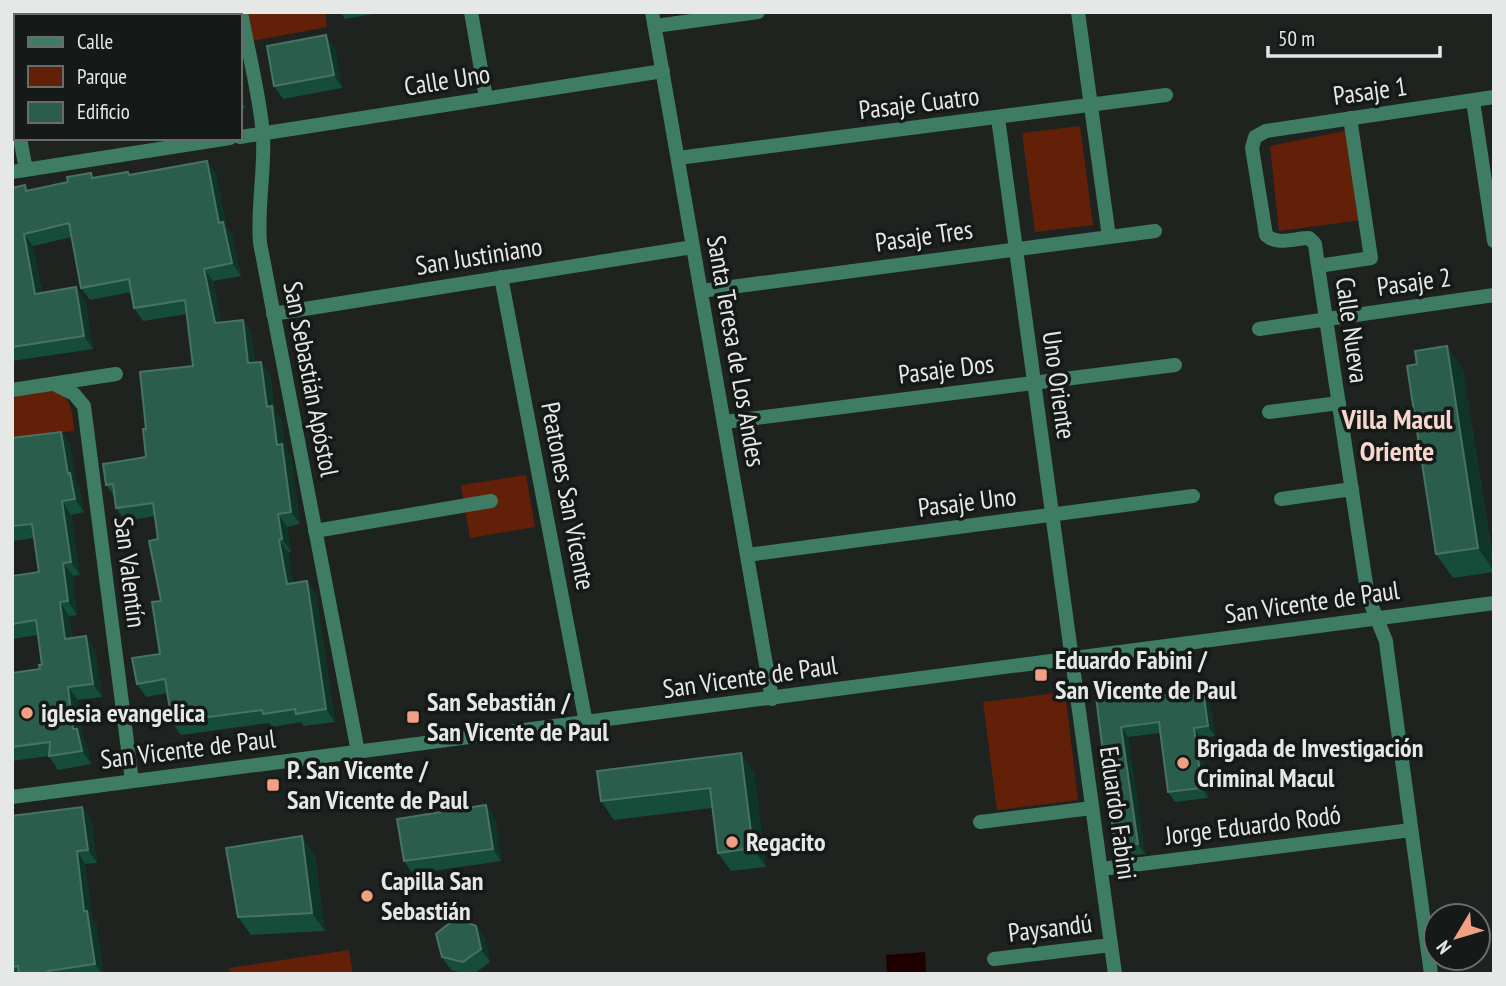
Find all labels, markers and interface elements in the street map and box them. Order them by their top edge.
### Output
legend [14,14,242,140]
scale bar [1268,14,1440,58]
text: 50 m [1278,25,1315,52]
text: Calle [77,28,113,55]
street label: Calle Uno [402,56,492,103]
text: Parque [77,63,127,90]
street label: Pasaje 1 [1331,69,1409,112]
street label: Pasaje Cuatro [857,79,981,126]
text: Edificio [77,98,130,125]
street label: Pasaje Tres [873,212,975,259]
street label: San Justiniano [413,229,545,282]
street label: Santa Teresa de Los Andes [700,233,773,469]
street label: Pasaje 2 [1375,260,1453,303]
street label: Calle Nueva [1329,275,1376,385]
street label: San Sebastián Apóstol [276,279,347,479]
street label: Uno Oriente [1036,329,1083,441]
street label: Pasaje Dos [896,346,996,391]
street label: Peatones San Vicente [534,399,603,593]
district label: Villa Macul Oriente [1341,400,1452,469]
street label: Pasaje Uno [916,479,1018,524]
street label: San Valentín [107,515,154,629]
street label: San Vicente de Paul [1223,573,1401,630]
place label: Eduardo Fabini / San Vicente de Paul [1055,643,1237,706]
street label: San Vicente de Paul [661,648,839,705]
marker: Eduardo Fabini / San Vicente de Paul [1033,667,1049,683]
place label: San Sebastián / San Vicente de Paul [427,685,609,748]
place label: iglesia evangelica [41,696,205,729]
marker: iglesia evangelica [19,705,35,721]
marker: San Sebastián / San Vicente de Paul [405,709,421,725]
street label: San Vicente de Paul [99,721,277,776]
place label: Brigada de Investigación Criminal Macul [1197,731,1423,794]
street label: Eduardo Fabini [1093,744,1144,882]
place label: P. San Vicente / San Vicente de Paul [287,753,469,816]
marker: Brigada de Investigación Criminal Macul [1175,755,1191,771]
marker: P. San Vicente / San Vicente de Paul [265,777,281,793]
street label: Jorge Eduardo Rodó [1162,797,1343,852]
place label: Regacito [746,825,826,858]
marker: Regacito [724,834,740,850]
place label: Capilla San Sebastián [381,864,483,927]
marker: Capilla San Sebastián [359,888,375,904]
north arrow [1422,902,1492,972]
street label: Paysandú [1006,906,1094,949]
text: N [1431,936,1456,959]

